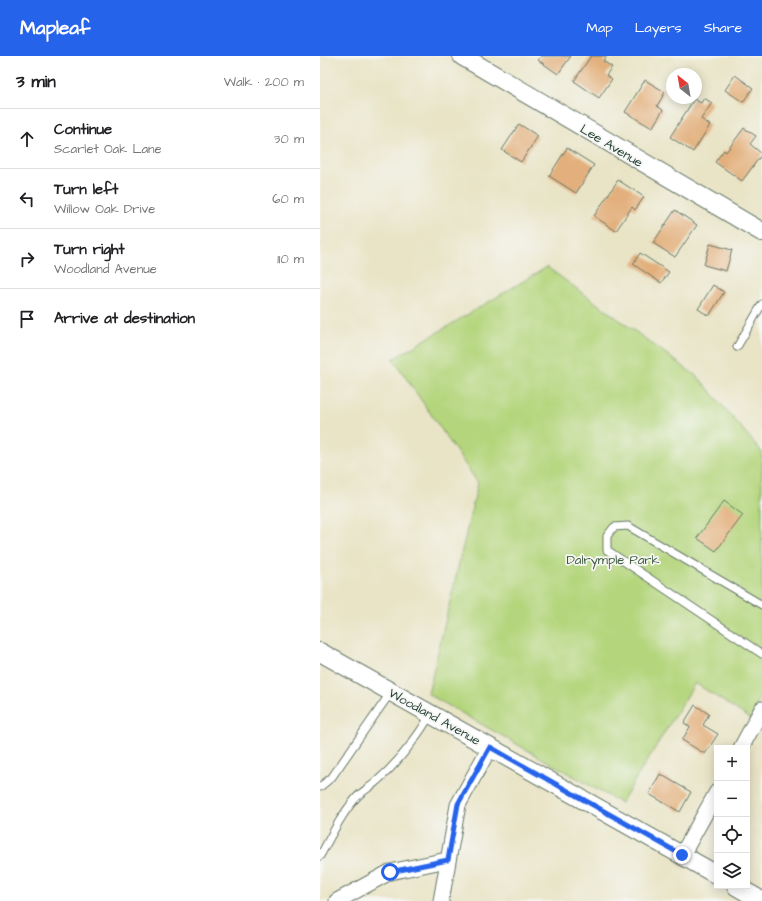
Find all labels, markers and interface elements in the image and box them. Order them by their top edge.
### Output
text: Mapleaf [20,15,90,42]
text: Map [586,18,613,38]
text: Layers [635,18,682,38]
text: Share [704,18,742,38]
north arrow [666,68,702,104]
text: 3 min [16,70,56,94]
text: Walk · 200 m [224,73,304,91]
text: Continue [54,119,112,140]
street label: Lee Avenue [577,120,646,172]
icon: ahead [16,128,38,150]
text: 30 m [274,130,304,148]
text: Scarlet Oak Lane [54,140,162,158]
text: Turn left [54,179,118,200]
icon: left [16,188,38,210]
text: 60 m [272,190,304,208]
text: Willow Oak Drive [54,200,155,218]
text: Turn right [54,239,125,260]
icon: right [16,248,38,270]
text: 110 m [277,250,304,268]
text: Woodland Avenue [54,260,157,278]
icon: arrive [16,308,38,330]
text: Arrive at destination [54,308,195,329]
park label: Dalrymple Park [566,551,660,570]
street label: Woodland Avenue [385,684,484,750]
map controls [714,745,750,889]
button: + [714,745,750,781]
button: − [714,781,750,817]
button: locate [714,817,750,853]
route end [673,846,691,864]
button: layers [714,853,750,889]
route start [381,863,399,881]

